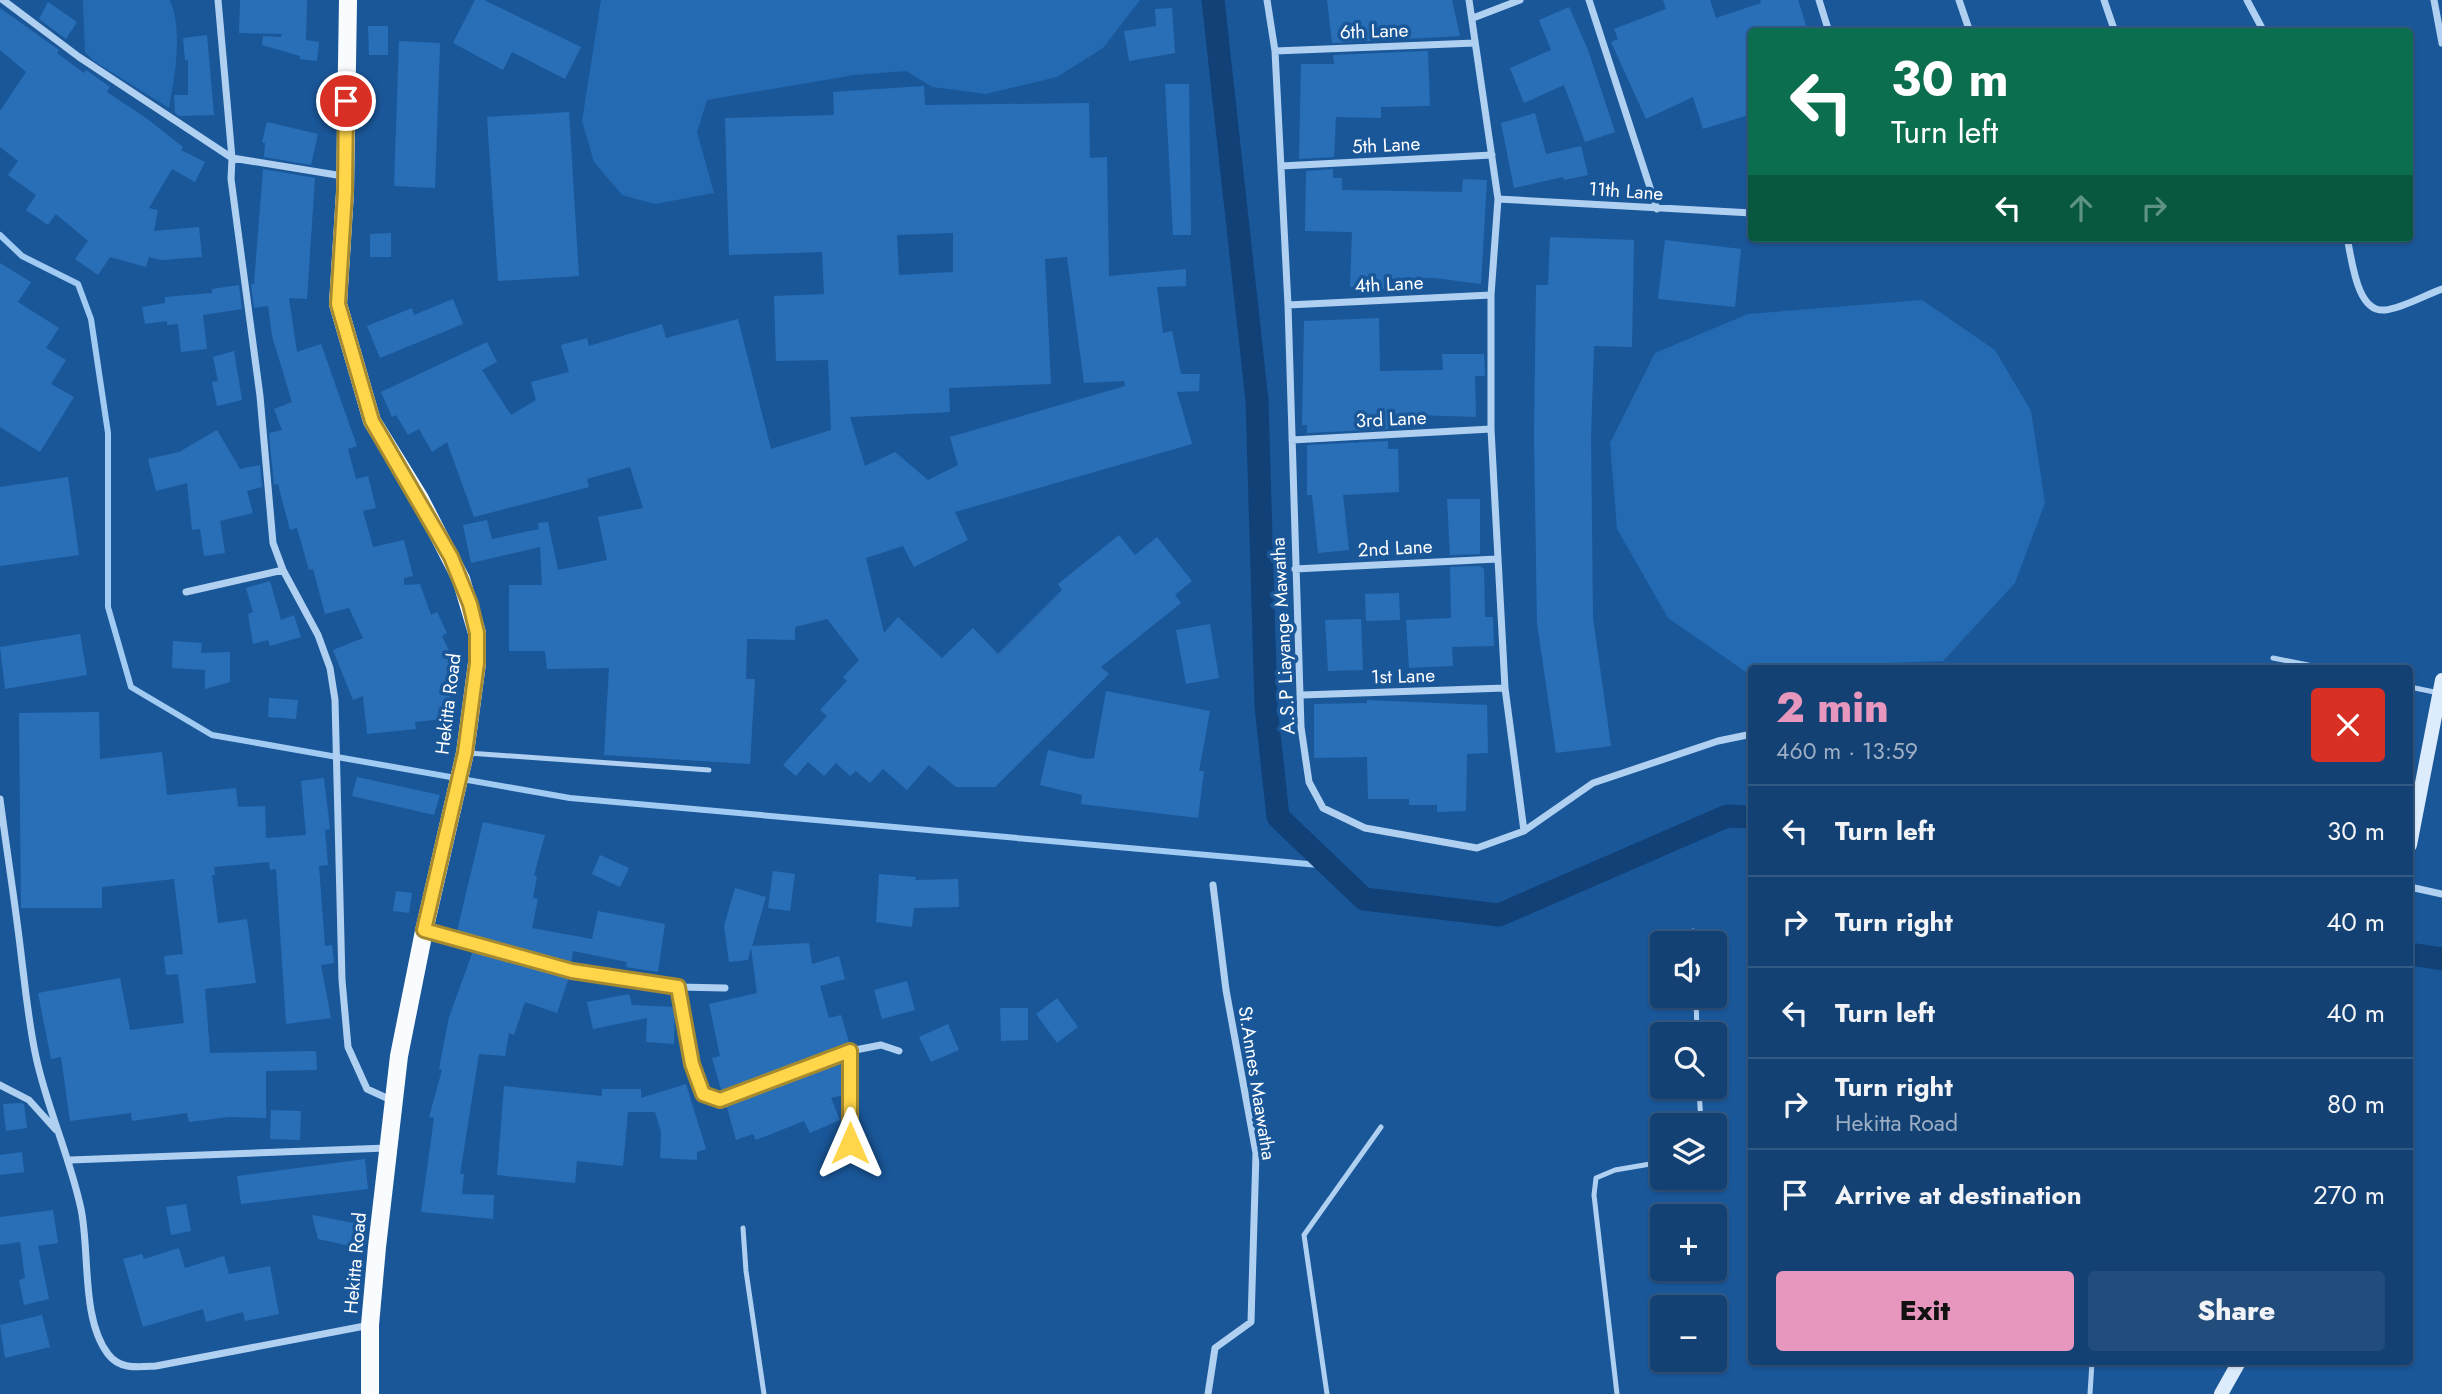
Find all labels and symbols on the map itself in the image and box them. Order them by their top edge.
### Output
street label: 6th Lane [1339,16,1409,46]
pin [316,71,376,131]
street label: 5th Lane [1351,130,1421,160]
street label: 11th Lane [1588,175,1664,207]
street label: 4th Lane [1354,269,1424,299]
street label: 3rd Lane [1355,404,1427,434]
street label: 2nd Lane [1357,533,1433,563]
street label: A.S.P Liayange Mawatha [1264,537,1302,735]
street label: Hekitta Road [428,652,468,756]
street label: 1st Lane [1371,661,1436,691]
street label: St.Annes Maawatha [1231,1004,1283,1162]
position arrow [813,1106,887,1180]
street label: Hekitta Road [337,1211,373,1315]

